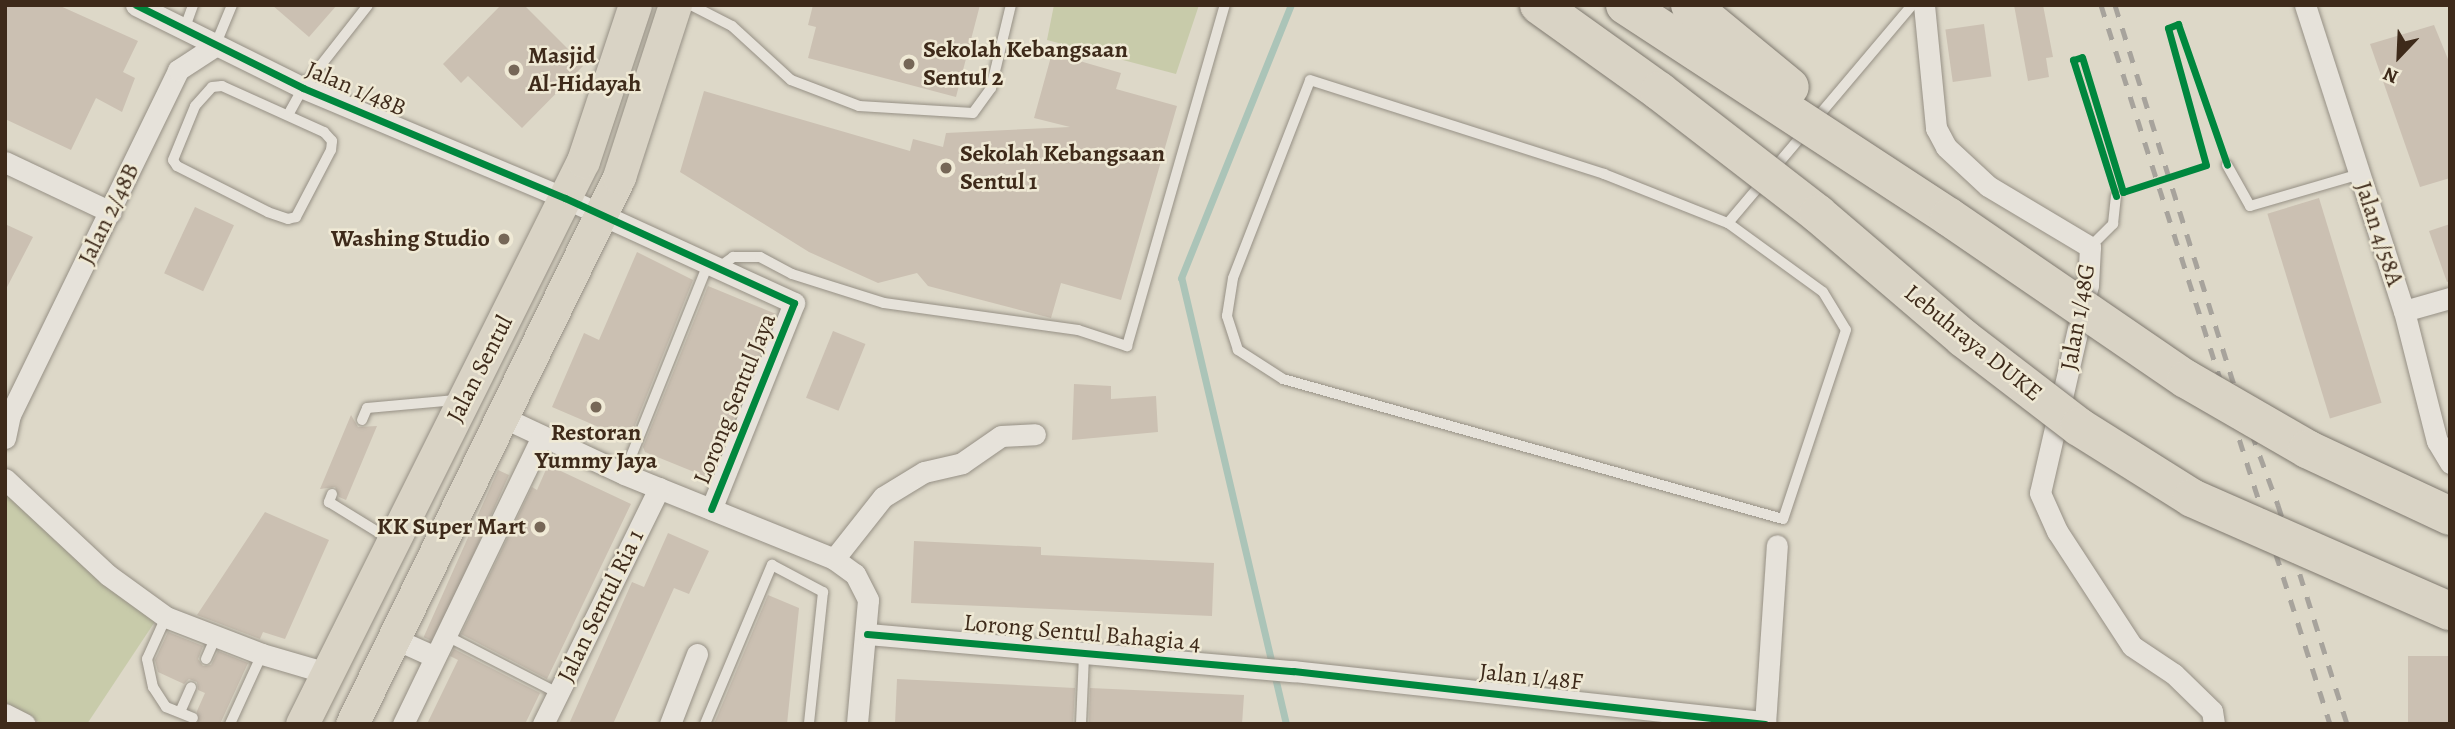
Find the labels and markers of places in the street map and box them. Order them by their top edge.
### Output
place label: Sekolah Kebangsaan Sentul 2 [923,36,1128,92]
place label: Masjid Al-Hidayah [528,42,641,98]
marker: Sekolah Kebangsaan Sentul 2 [901,56,917,72]
marker: Masjid Al-Hidayah [506,62,522,78]
place label: Sekolah Kebangsaan Sentul 1 [960,140,1165,196]
marker: Sekolah Kebangsaan Sentul 1 [938,160,954,176]
place label: Washing Studio [331,225,490,253]
marker: Washing Studio [496,231,512,247]
marker: Restoran Yummy Jaya [588,399,604,415]
place label: Restoran Yummy Jaya [535,419,657,475]
place label: KK Super Mart [377,513,526,541]
marker: KK Super Mart [532,519,548,535]

